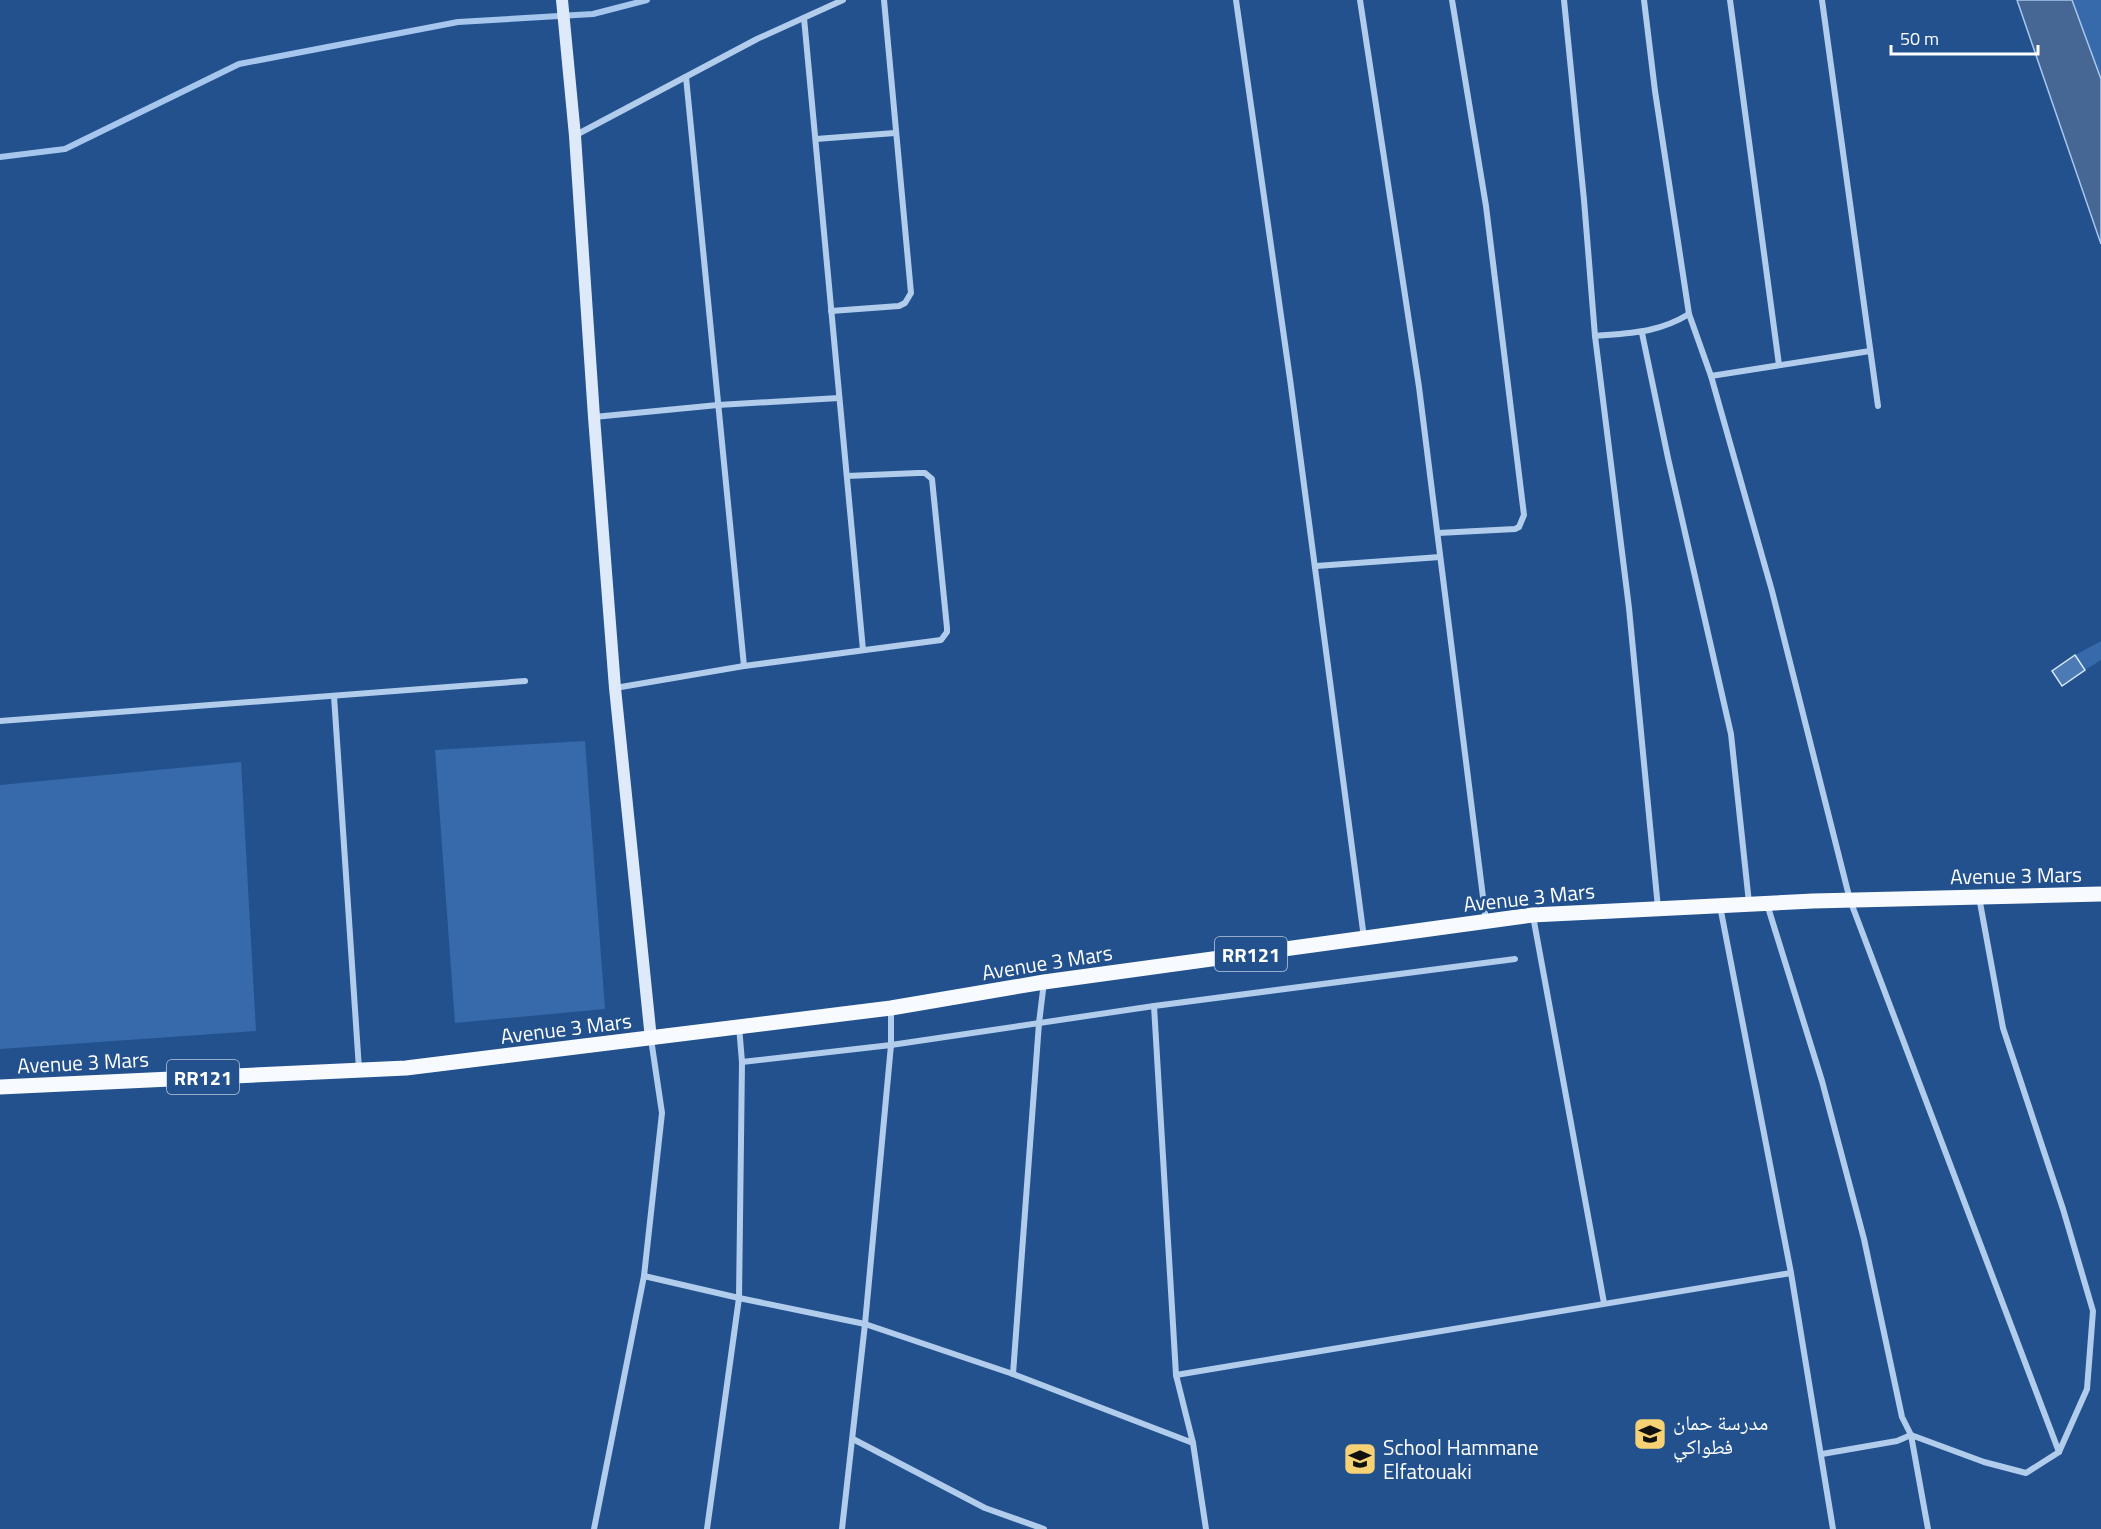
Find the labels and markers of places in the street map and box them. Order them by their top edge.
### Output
place label: مدرسة حمان فطواكي [1673,1406,1768,1463]
school or university icon: مدرسة حمان فطواكي [1632,1416,1668,1452]
place label: School Hammane Elfatouaki [1383,1431,1539,1487]
school or university icon: School Hammane Elfatouaki [1342,1441,1378,1477]

